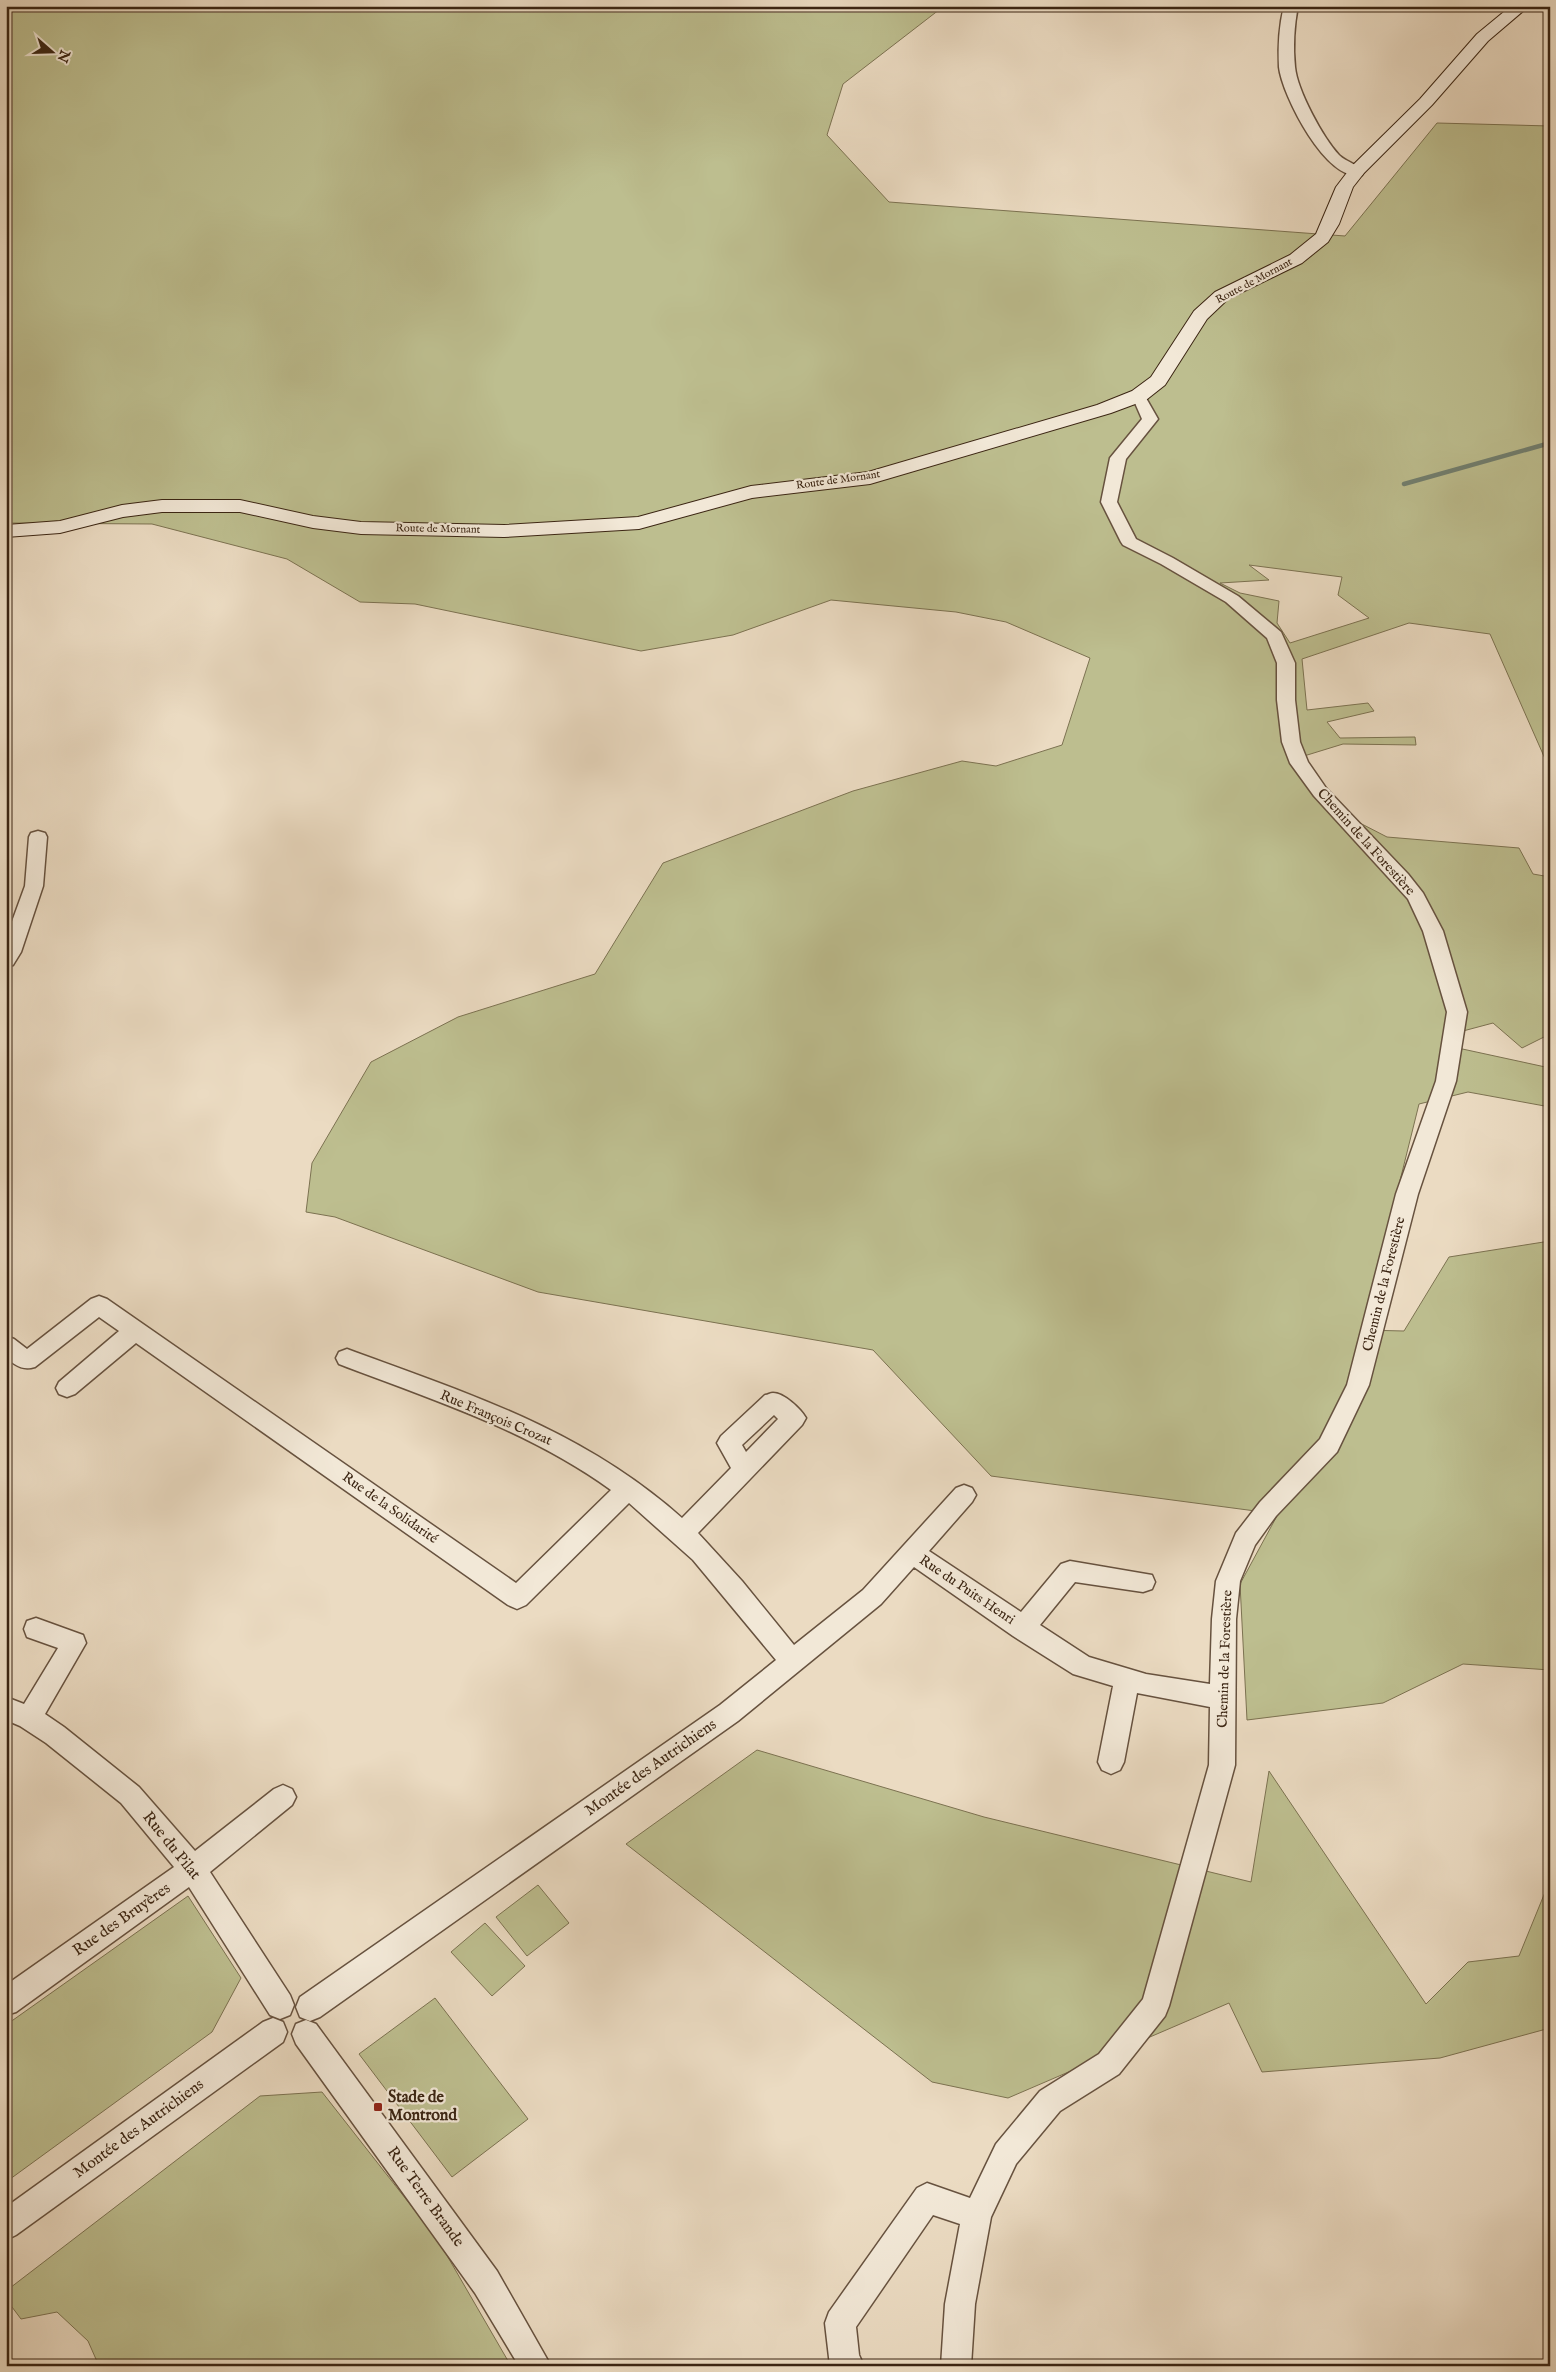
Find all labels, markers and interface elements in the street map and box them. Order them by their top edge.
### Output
north arrow [28,28,78,78]
text: N [53,46,74,65]
street label: Route de Mornant [1213,255,1295,307]
street label: Route de Mornant [795,467,881,493]
street label: Route de Mornant [395,521,481,537]
street label: Chemin de la Forestière [1313,785,1419,900]
street label: Chemin de la Forestière [1359,1214,1410,1353]
street label: Rue François Crozat [437,1386,555,1450]
street label: Rue de la Solidarité [339,1468,442,1548]
street label: Rue du Puits Henri [916,1551,1018,1629]
street label: Chemin de la Forestière [1214,1589,1236,1728]
street label: Montée des Autrichiens [581,1715,721,1821]
street label: Rue du Pilat [137,1808,205,1884]
street label: Rue des Bruyères [69,1879,175,1961]
street label: Montée des Autrichiens [70,2075,208,2183]
place label: Stade de Montrond [388,2088,457,2126]
marker: Stade de Montrond [372,2101,384,2113]
street label: Rue Terre Brande [382,2143,468,2251]

